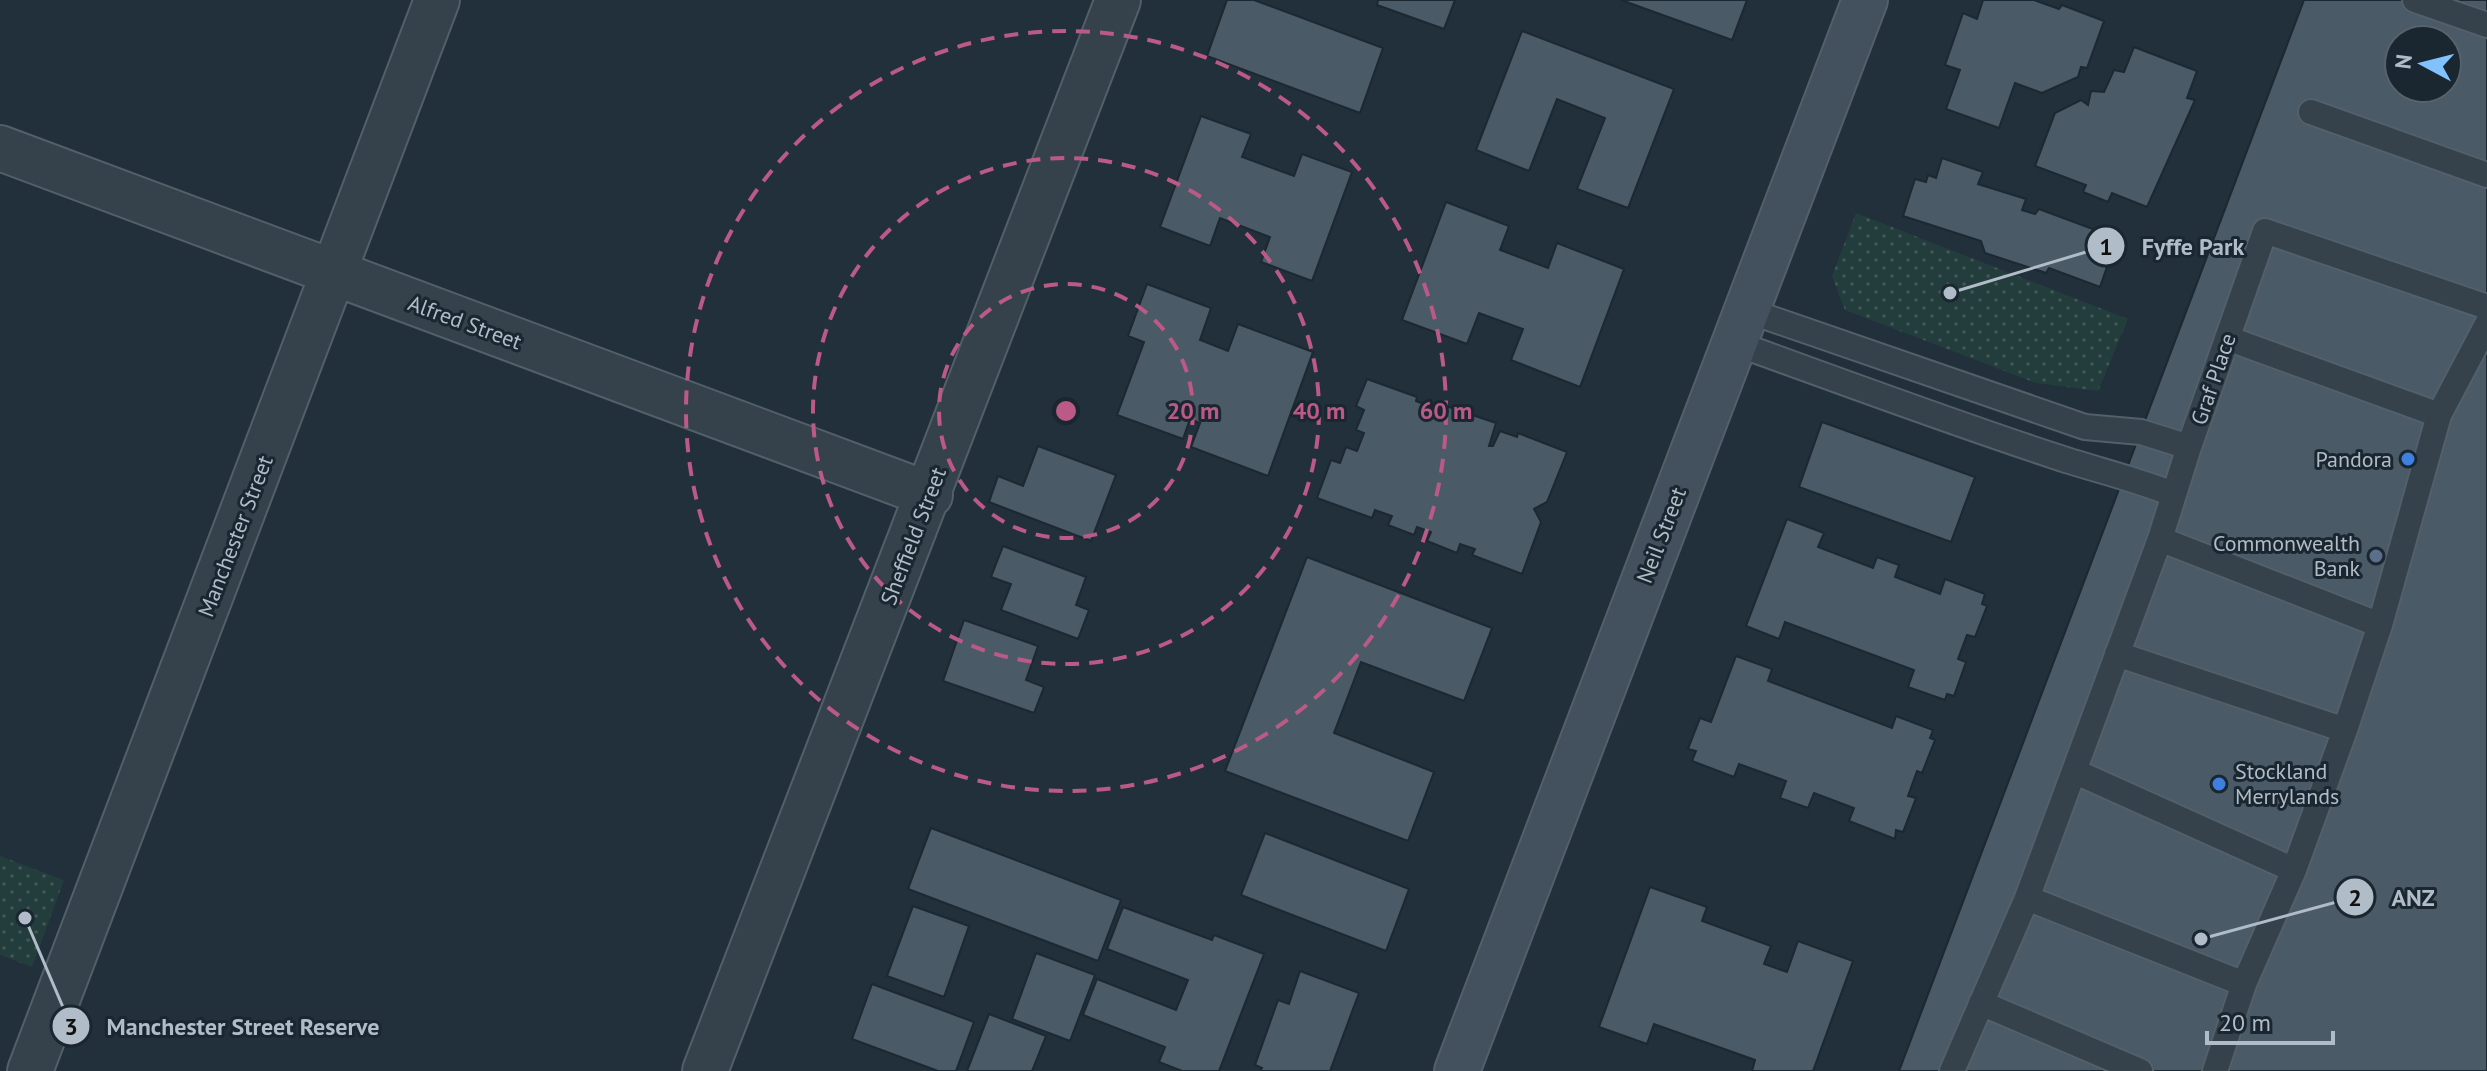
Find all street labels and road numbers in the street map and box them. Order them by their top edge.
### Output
street label: Alfred Street [404,289,526,356]
street label: Graf Place [2184,330,2242,428]
street label: Manchester Street [191,451,279,621]
street label: Sheffield Street [874,463,952,609]
street label: Neil Street [1630,483,1692,587]

